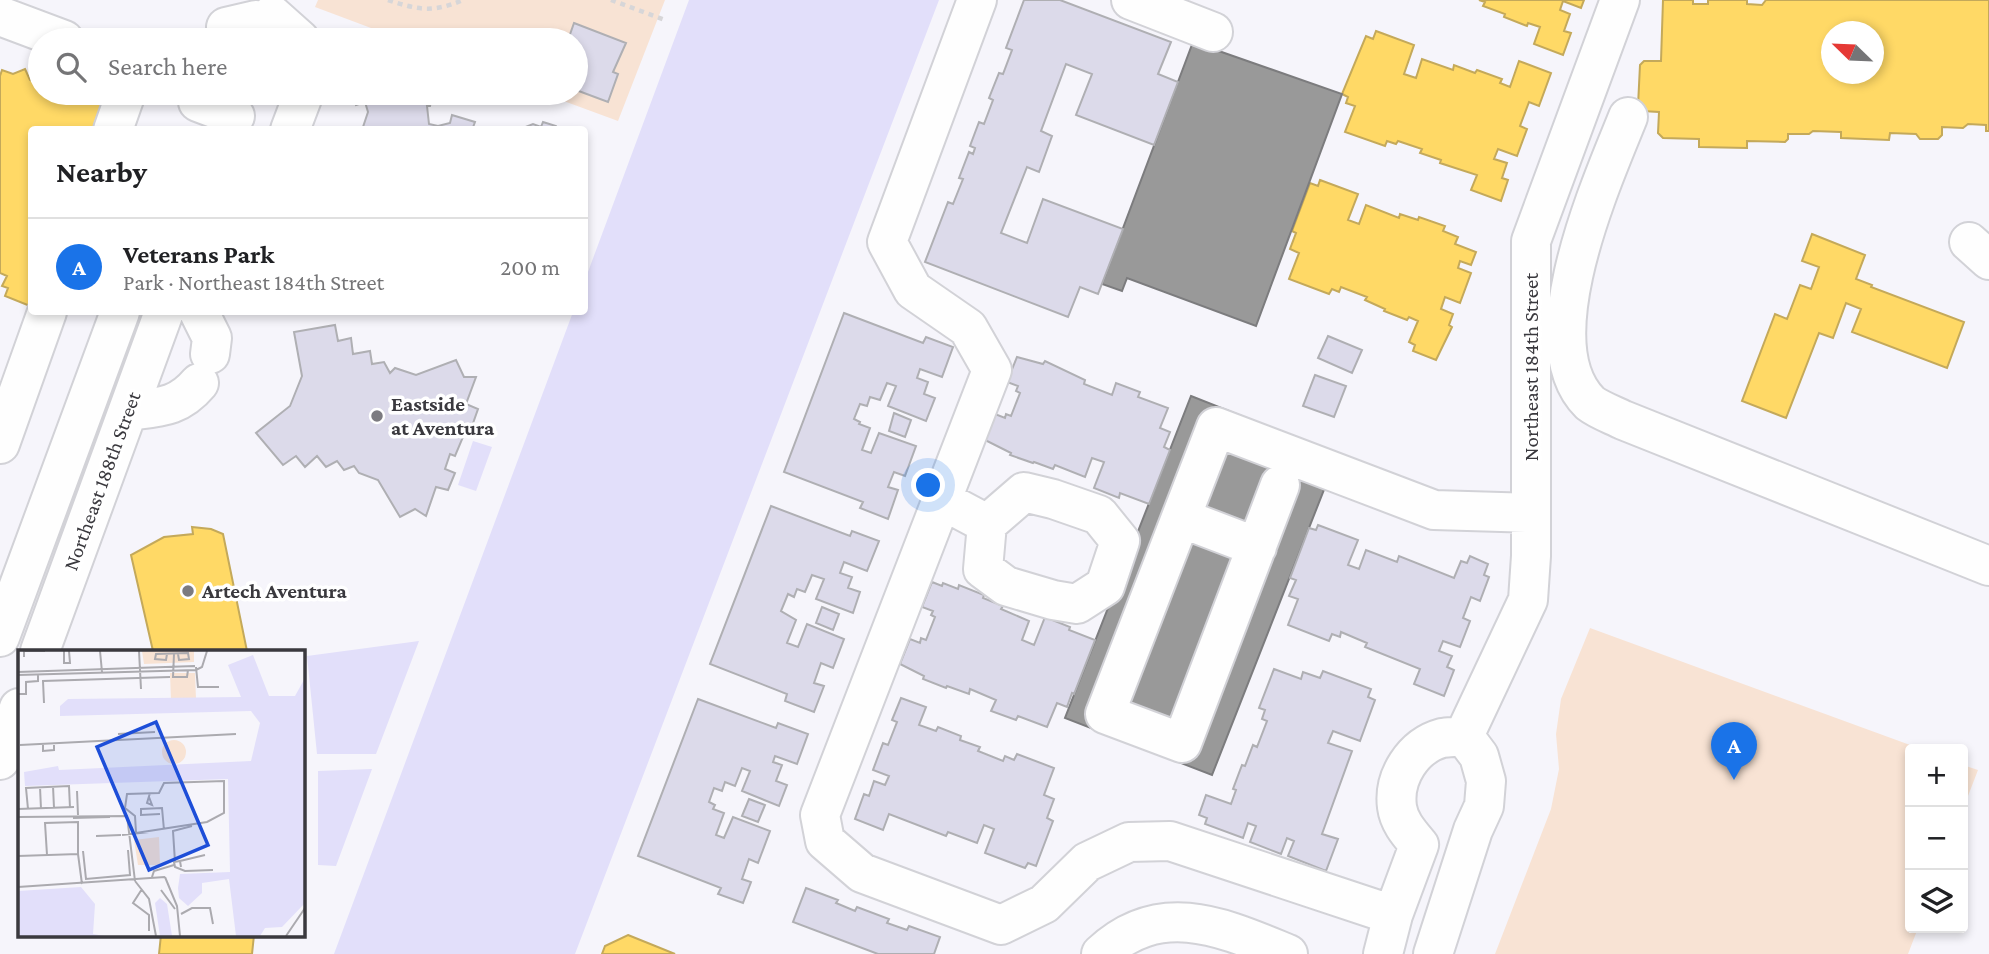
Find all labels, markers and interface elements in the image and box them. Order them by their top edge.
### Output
north arrow [1821,21,1884,84]
search box [28,28,588,105]
icon: search [52,48,90,86]
text: Search here [108,52,227,81]
text: Nearby [56,155,147,188]
text: Veterans Park [123,240,275,269]
text: A [72,254,86,280]
text: 200 m [500,254,560,280]
text: Park · Northeast 184th Street [123,269,384,295]
street label: Northeast 184th Street [1519,272,1543,461]
street label: Northeast 188th Street [58,387,146,574]
place label: Eastside at Aventura [391,392,495,440]
marker: Eastside at Aventura [369,408,385,424]
your location [911,468,945,502]
place label: Artech Aventura [201,579,348,603]
marker: Artech Aventura [180,583,196,599]
inset map [18,650,304,936]
pin: A [1711,722,1757,780]
map controls [1905,744,1968,933]
button: + [1905,744,1968,807]
button: − [1905,807,1968,870]
button: layers [1905,870,1968,933]

